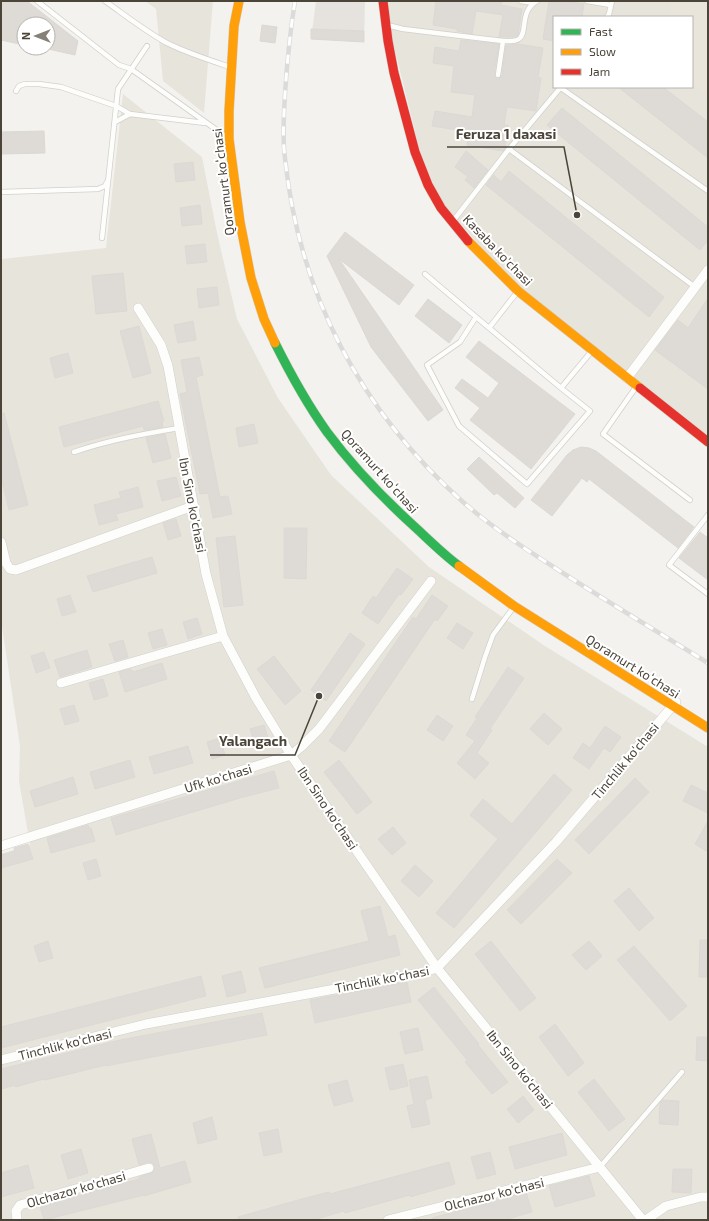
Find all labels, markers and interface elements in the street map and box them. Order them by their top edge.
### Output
north arrow [16,16,56,56]
legend [553,16,693,88]
text: Fast [589,24,613,38]
text: N [19,32,32,40]
text: Slow [589,44,616,58]
text: Jam [589,64,610,78]
callout: Feruza 1 daxasi [447,121,564,147]
text: Feruza 1 daxasi [456,125,556,142]
street label: Qoramurt koʻchasi [208,127,238,237]
street label: Kasaba ko'chasi [460,211,536,289]
street label: Qoramurt koʻchasi [338,426,422,516]
street label: Ibn Sino ko'chasi [176,456,210,554]
street label: Qoramurt koʻchasi [583,631,683,701]
street label: Tinchlik ko'chasi [588,719,662,803]
callout: Yalangach [210,729,295,755]
text: Yalangach [219,732,287,749]
street label: Ufk ko'chasi [182,760,254,796]
street label: Ibn Sino ko'chasi [294,763,362,853]
street label: Tinchlik ko'chasi [334,962,430,996]
street label: Tinchlik ko'chasi [17,1025,113,1063]
street label: Ibn Sino ko'chasi [483,1026,557,1112]
street label: Olchazor ko'chasi [25,1167,127,1211]
street label: Olchazor ko'chasi [442,1174,546,1214]

